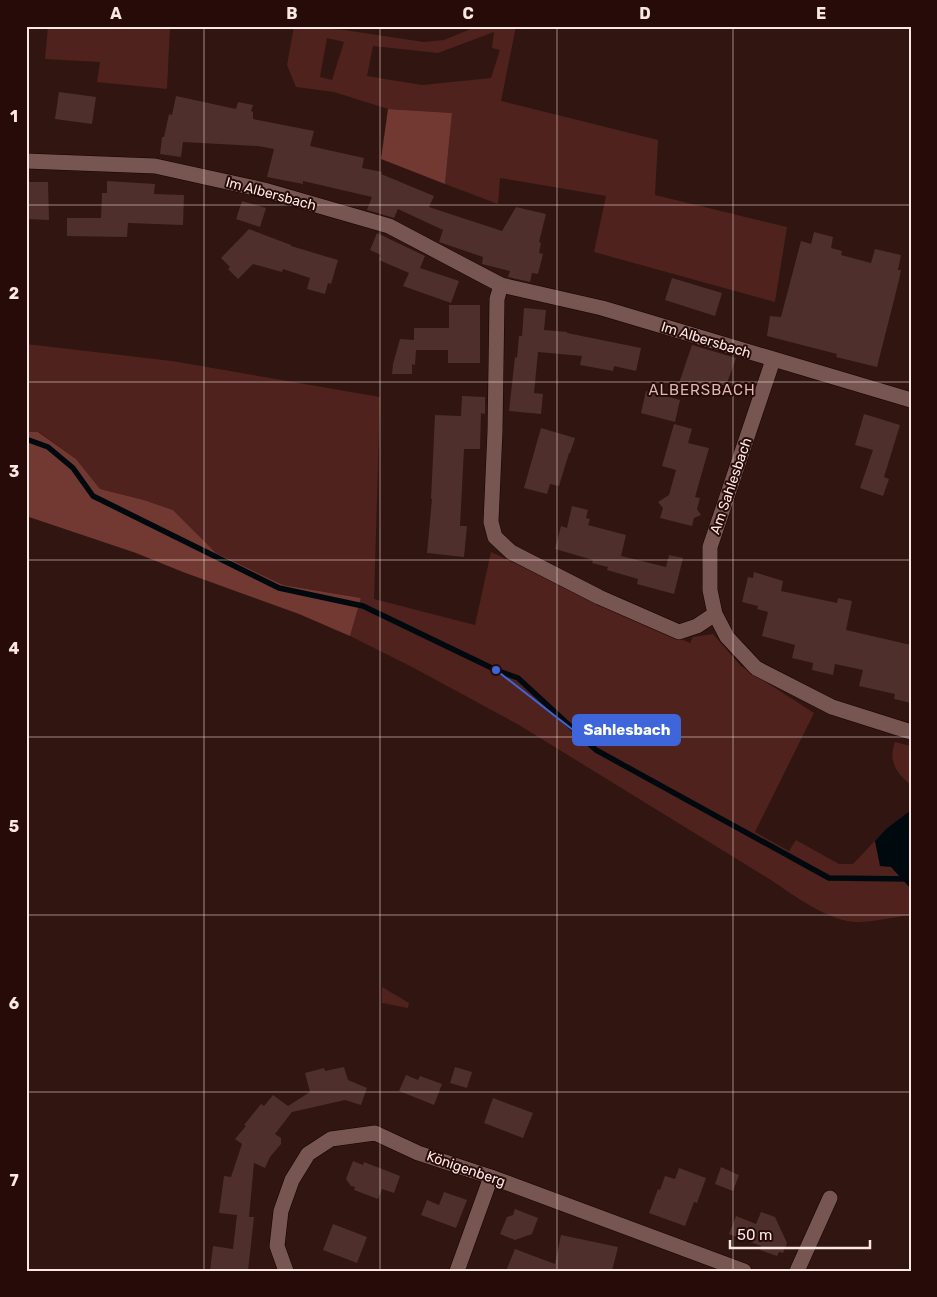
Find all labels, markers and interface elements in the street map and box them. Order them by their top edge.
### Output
text: A [110,4,122,23]
text: B [286,4,298,23]
text: C [462,4,474,23]
text: D [639,4,651,23]
text: E [816,4,826,23]
text: 1 [10,107,18,126]
street label: Im Albersbach [224,174,318,214]
text: 2 [9,284,19,303]
street label: Im Albersbach [659,318,753,362]
district label: ALBERSBACH [648,381,756,399]
street label: Am Sahlesbach [707,436,755,536]
text: 3 [9,462,19,481]
text: 4 [9,639,20,658]
callout: Sahlesbach [573,715,680,745]
text: Sahlesbach [584,721,670,739]
text: 5 [9,817,19,836]
text: 6 [9,994,19,1013]
street label: Königenberg [424,1148,508,1190]
text: 7 [9,1171,19,1190]
scale bar [730,1217,870,1249]
text: 50 m [737,1226,772,1244]

